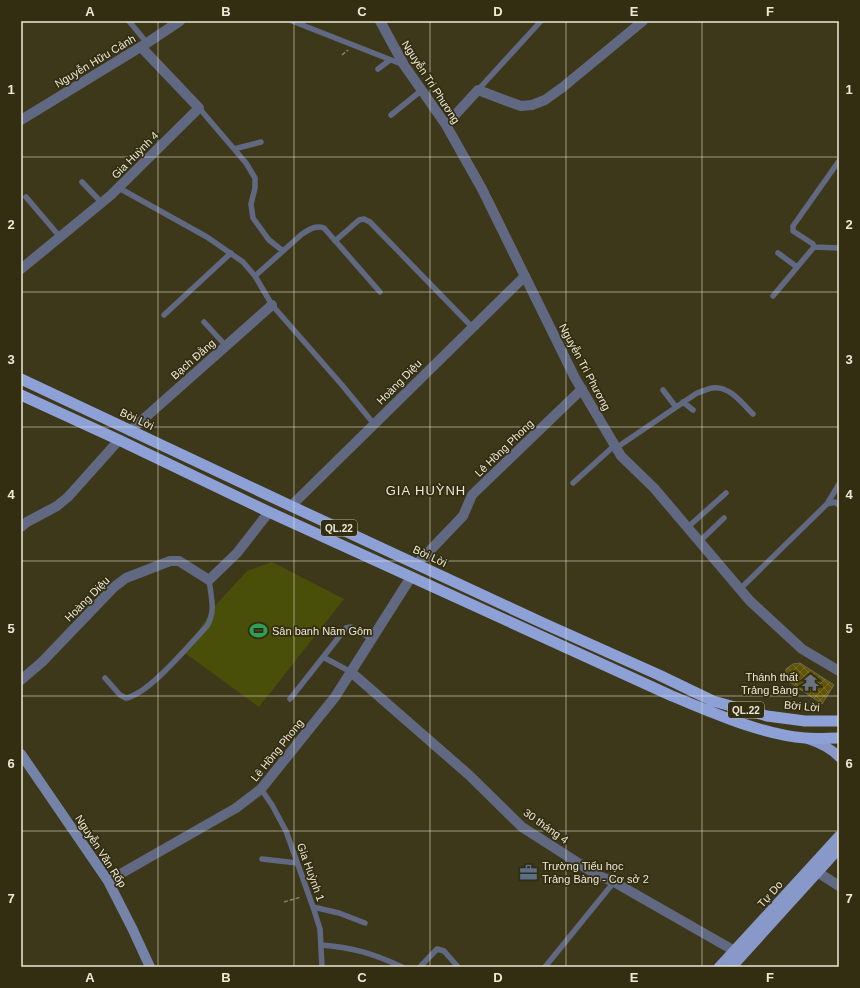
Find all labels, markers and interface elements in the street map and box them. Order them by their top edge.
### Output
text: A [85,4,95,19]
text: B [221,4,231,19]
text: C [357,4,367,19]
text: D [493,4,503,19]
text: E [630,4,639,19]
text: F [766,4,774,19]
street label: Nguyễn Hữu Cảnh [53,32,137,90]
street label: Nguyễn Tri Phương [400,38,462,126]
text: 1 [7,82,15,97]
text: 1 [845,82,853,97]
street label: Gia Huỳnh 4 [109,129,161,181]
text: 2 [7,217,15,232]
text: 2 [845,217,853,232]
street label: Nguyễn Tri Phương [557,322,613,412]
street label: Bạch Đằng [169,337,217,381]
text: 3 [7,352,15,367]
text: 3 [845,352,853,367]
street label: Hoàng Diệu [374,357,424,407]
street label: Bời Lời [118,406,156,432]
street label: Lê Hồng Phong [472,417,536,479]
district label: GIA HUỲNH [386,483,466,498]
text: 4 [7,487,15,502]
text: 4 [845,487,853,502]
road number: QL.22 [321,520,357,536]
street label: Bời Lời [411,543,449,569]
street label: Hoàng Diệu [62,574,112,624]
text: 5 [7,621,15,636]
sports icon: Sân banh Năm Gôm [249,621,269,641]
text: 5 [845,621,853,636]
place label: Sân banh Năm Gôm [272,625,372,637]
place label: Thánh thất Trảng Bàng [741,671,798,696]
temple icon: Thánh thất Trảng Bàng [801,673,821,693]
street label: Bời Lời [784,698,820,714]
road number: QL.22 [728,702,764,718]
street label: Lê Hồng Phong [248,717,306,783]
text: 6 [7,756,15,771]
text: 6 [845,756,853,771]
street label: 30 tháng 4 [521,806,571,846]
street label: Nguyễn Văn Rốp [73,813,129,889]
street label: Gia Huỳnh 1 [295,841,327,903]
place label: Trường Tiểu học Trảng Bàng - Cơ sở 2 [542,860,649,885]
office icon: Trường Tiểu học Trảng Bàng - Cơ sở 2 [519,862,539,882]
street label: Tự Do [755,878,785,910]
text: 7 [7,891,15,906]
text: 7 [845,891,853,906]
text: A [85,970,95,985]
text: B [221,970,231,985]
text: C [357,970,367,985]
text: D [493,970,503,985]
text: E [630,970,639,985]
text: F [766,970,774,985]

